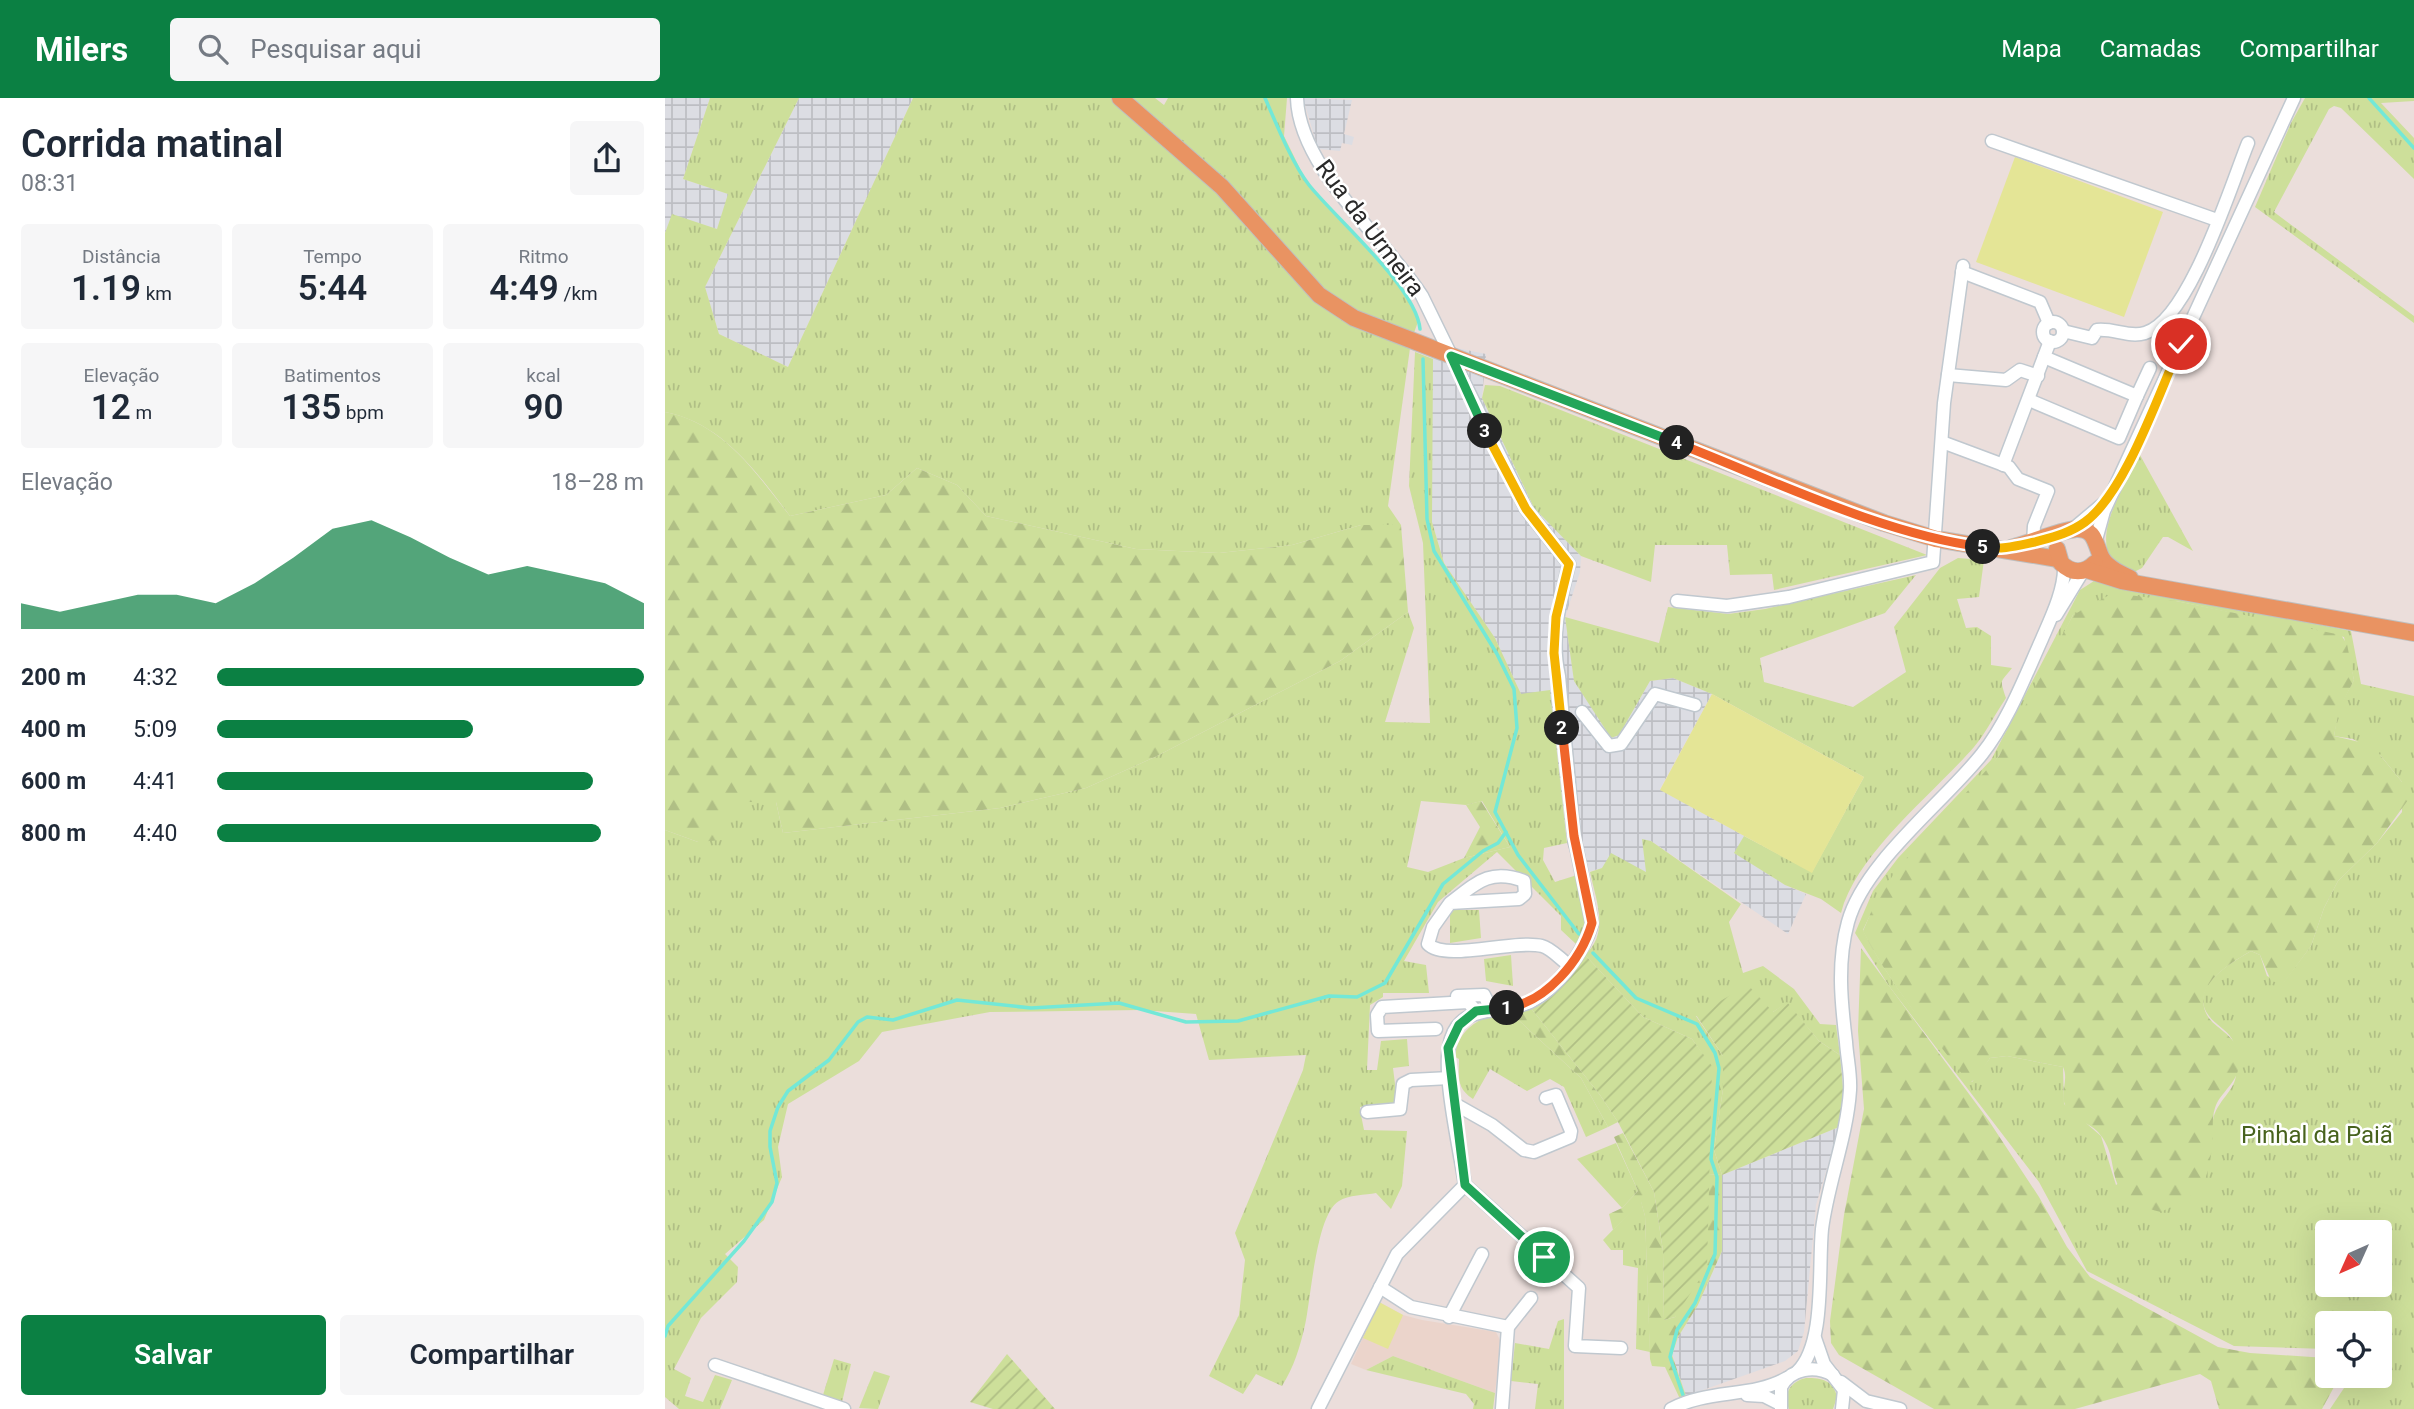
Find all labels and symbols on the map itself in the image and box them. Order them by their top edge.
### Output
street label: Rua da Urmeira [1310,154,1430,302]
pin [2151,314,2211,374]
pin: 3 [1467,414,1503,448]
pin: 4 [1660,426,1695,460]
pin: 5 [1965,530,2001,564]
pin: 2 [1545,710,1579,746]
pin: 1 [1489,990,1525,1026]
park label: Pinhal da Paiã [2241,1121,2393,1149]
north arrow [2315,1220,2392,1297]
pin [1514,1227,1574,1287]

